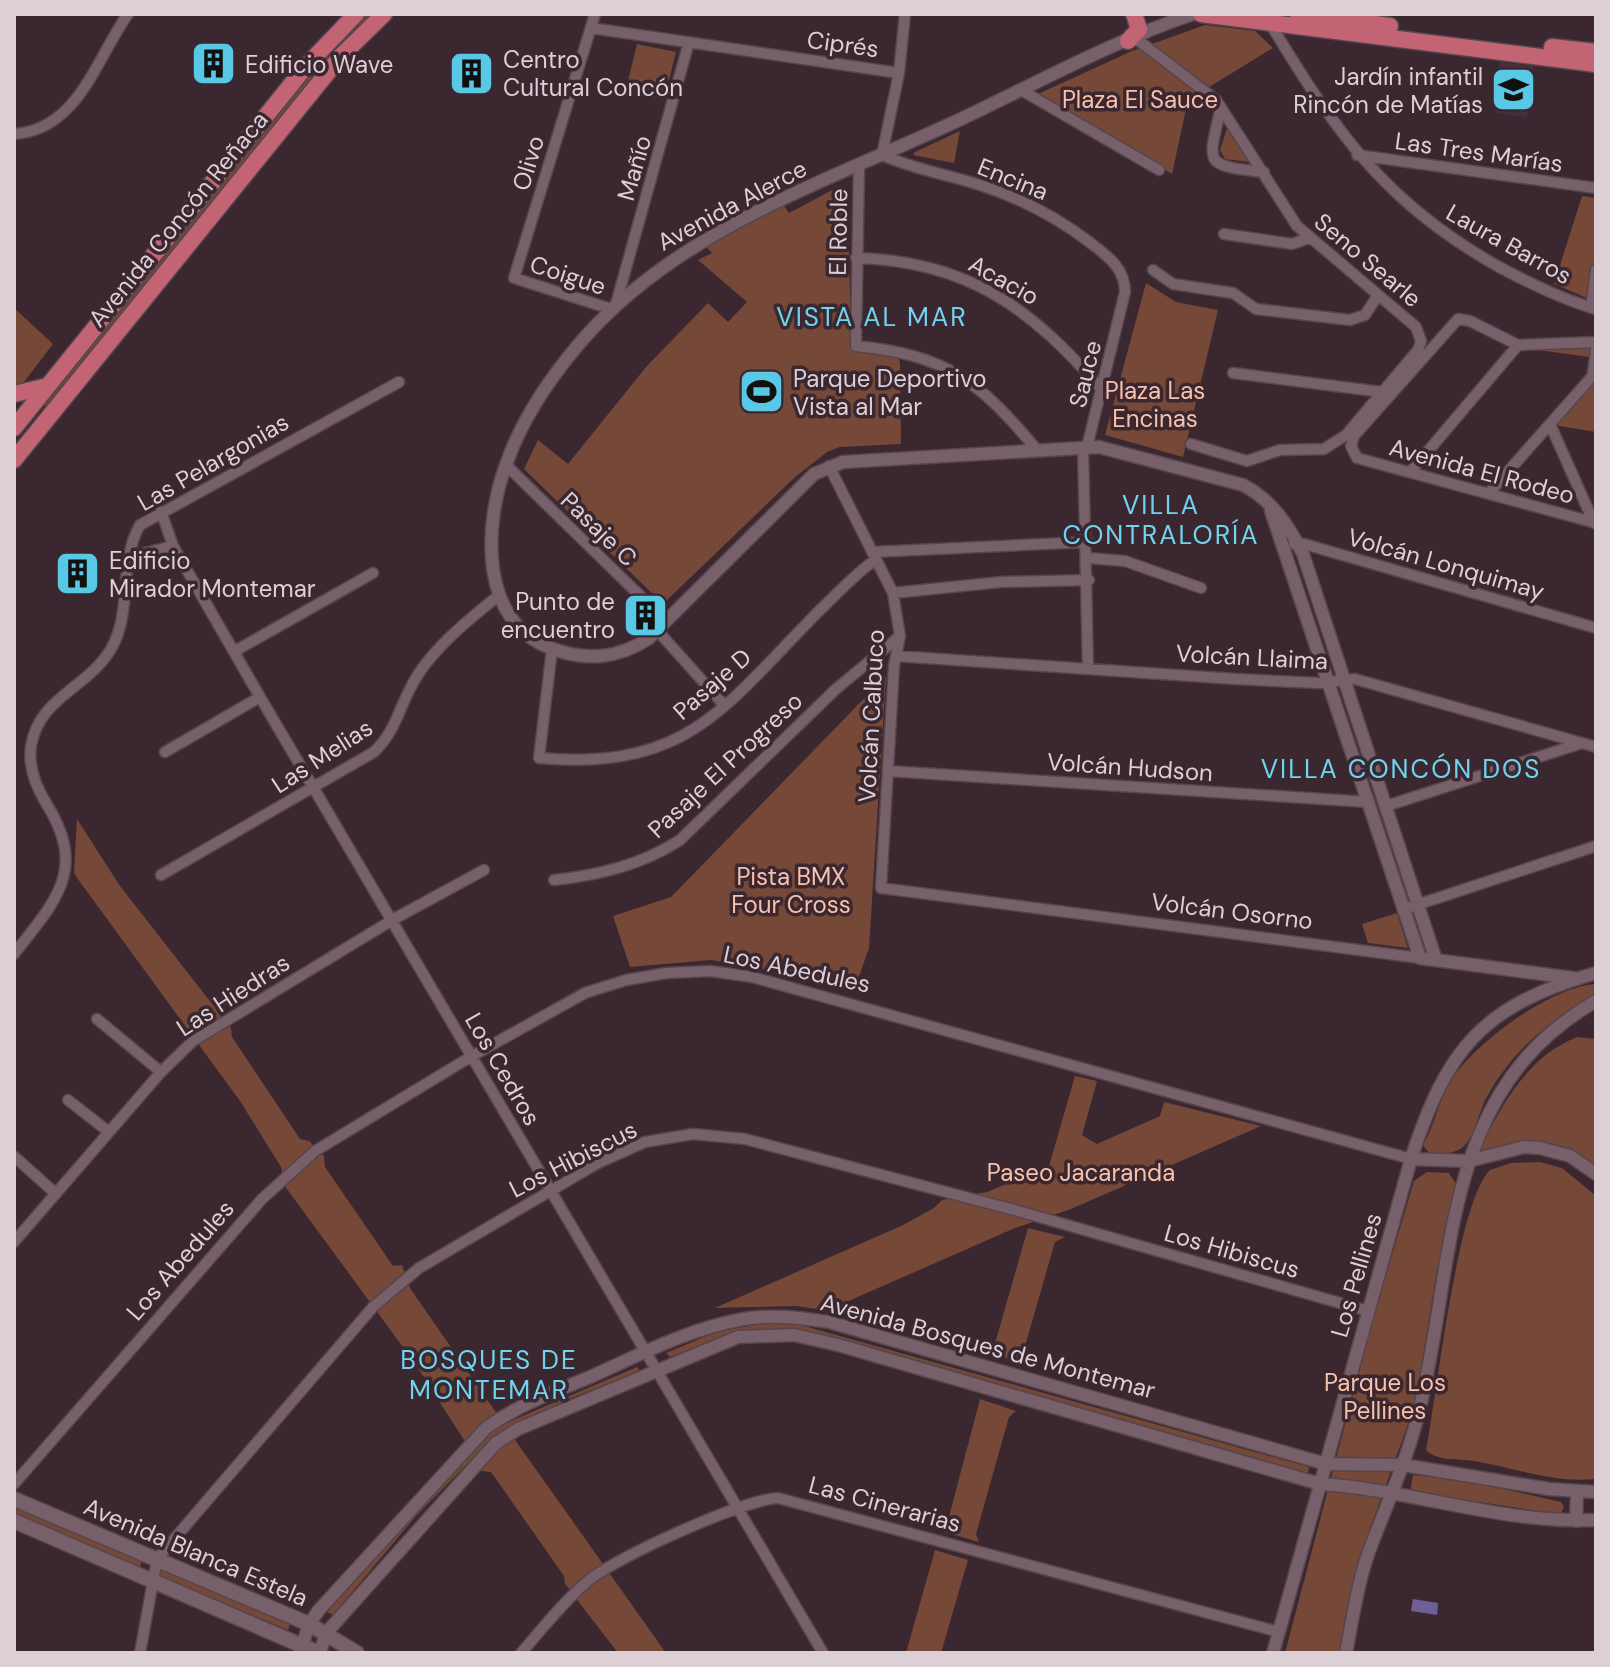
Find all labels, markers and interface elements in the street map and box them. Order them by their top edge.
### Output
street label: Ciprés [805,24,881,64]
building icon: Edificio Wave [190,40,238,88]
place label: Centro Cultural Concón [503,44,683,103]
place label: Edificio Wave [245,49,393,80]
building icon: Centro Cultural Concón [448,49,496,97]
place label: Jardín infantil Rincón de Matías [1293,61,1483,120]
school or university icon: Jardín infantil Rincón de Matías [1490,66,1538,114]
park label: Plaza El Sauce [1062,84,1218,115]
street label: Avenida Concón Reñaca [81,105,275,333]
street label: Las Tres Marías [1393,125,1565,179]
street label: Olivo [505,132,551,194]
street label: Mañío [610,132,658,204]
street label: Encina [973,151,1053,207]
street label: Avenida Alerce [652,153,812,257]
street label: El Roble [822,188,854,276]
street label: Laura Barros [1441,197,1577,291]
street label: Seno Searle [1308,206,1428,314]
street label: Coigue [526,248,610,302]
street label: Acacio [963,248,1045,312]
district label: VISTA AL MAR [776,300,968,334]
street label: Sauce [1062,337,1108,411]
place label: Parque Deportivo Vista al Mar [793,363,986,422]
sports icon: Parque Deportivo Vista al Mar [738,368,786,416]
park label: Plaza Las Encinas [1105,375,1205,434]
street label: Las Pelargonias [132,406,294,518]
street label: Avenida El Rodeo [1386,431,1578,511]
street label: Pasaje C [554,485,644,573]
district label: VILLA CONTRALORÍA [1063,488,1259,552]
street label: Volcán Lonquimay [1344,521,1548,607]
place label: Edificio Mirador Montemar [109,545,316,604]
building icon: Edificio Mirador Montemar [54,550,102,598]
place label: Punto de encuentro [501,586,615,645]
building icon: Punto de encuentro [622,591,670,639]
street label: Volcán Calbuco [851,629,891,803]
street label: Volcán Llaima [1175,638,1329,676]
street label: Pasaje D [666,642,758,726]
street label: Pasaje El Progreso [641,685,809,845]
street label: Las Melias [266,712,378,800]
street label: Volcán Hudson [1046,746,1214,788]
district label: VILLA CONCÓN DOS [1261,752,1541,786]
park label: Pista BMX Four Cross [731,861,851,920]
street label: Volcán Osorno [1149,886,1315,936]
street label: Los Abedules [721,938,873,1000]
street label: Las Hiedras [171,947,295,1043]
street label: Los Cedros [458,1007,548,1131]
street label: Los Hibiscus [504,1114,642,1204]
park label: Paseo Jacaranda [987,1157,1175,1188]
street label: Los Abedules [119,1194,241,1326]
street label: Los Pellines [1324,1209,1388,1341]
street label: Los Hibiscus [1161,1217,1303,1285]
street label: Avenida Bosques de Montemar [817,1286,1159,1406]
district label: BOSQUES DE MONTEMAR [400,1343,578,1407]
park label: Parque Los Pellines [1324,1367,1446,1426]
street label: Las Cinerarias [806,1469,964,1539]
street label: Avenida Blanca Estela [79,1491,313,1613]

